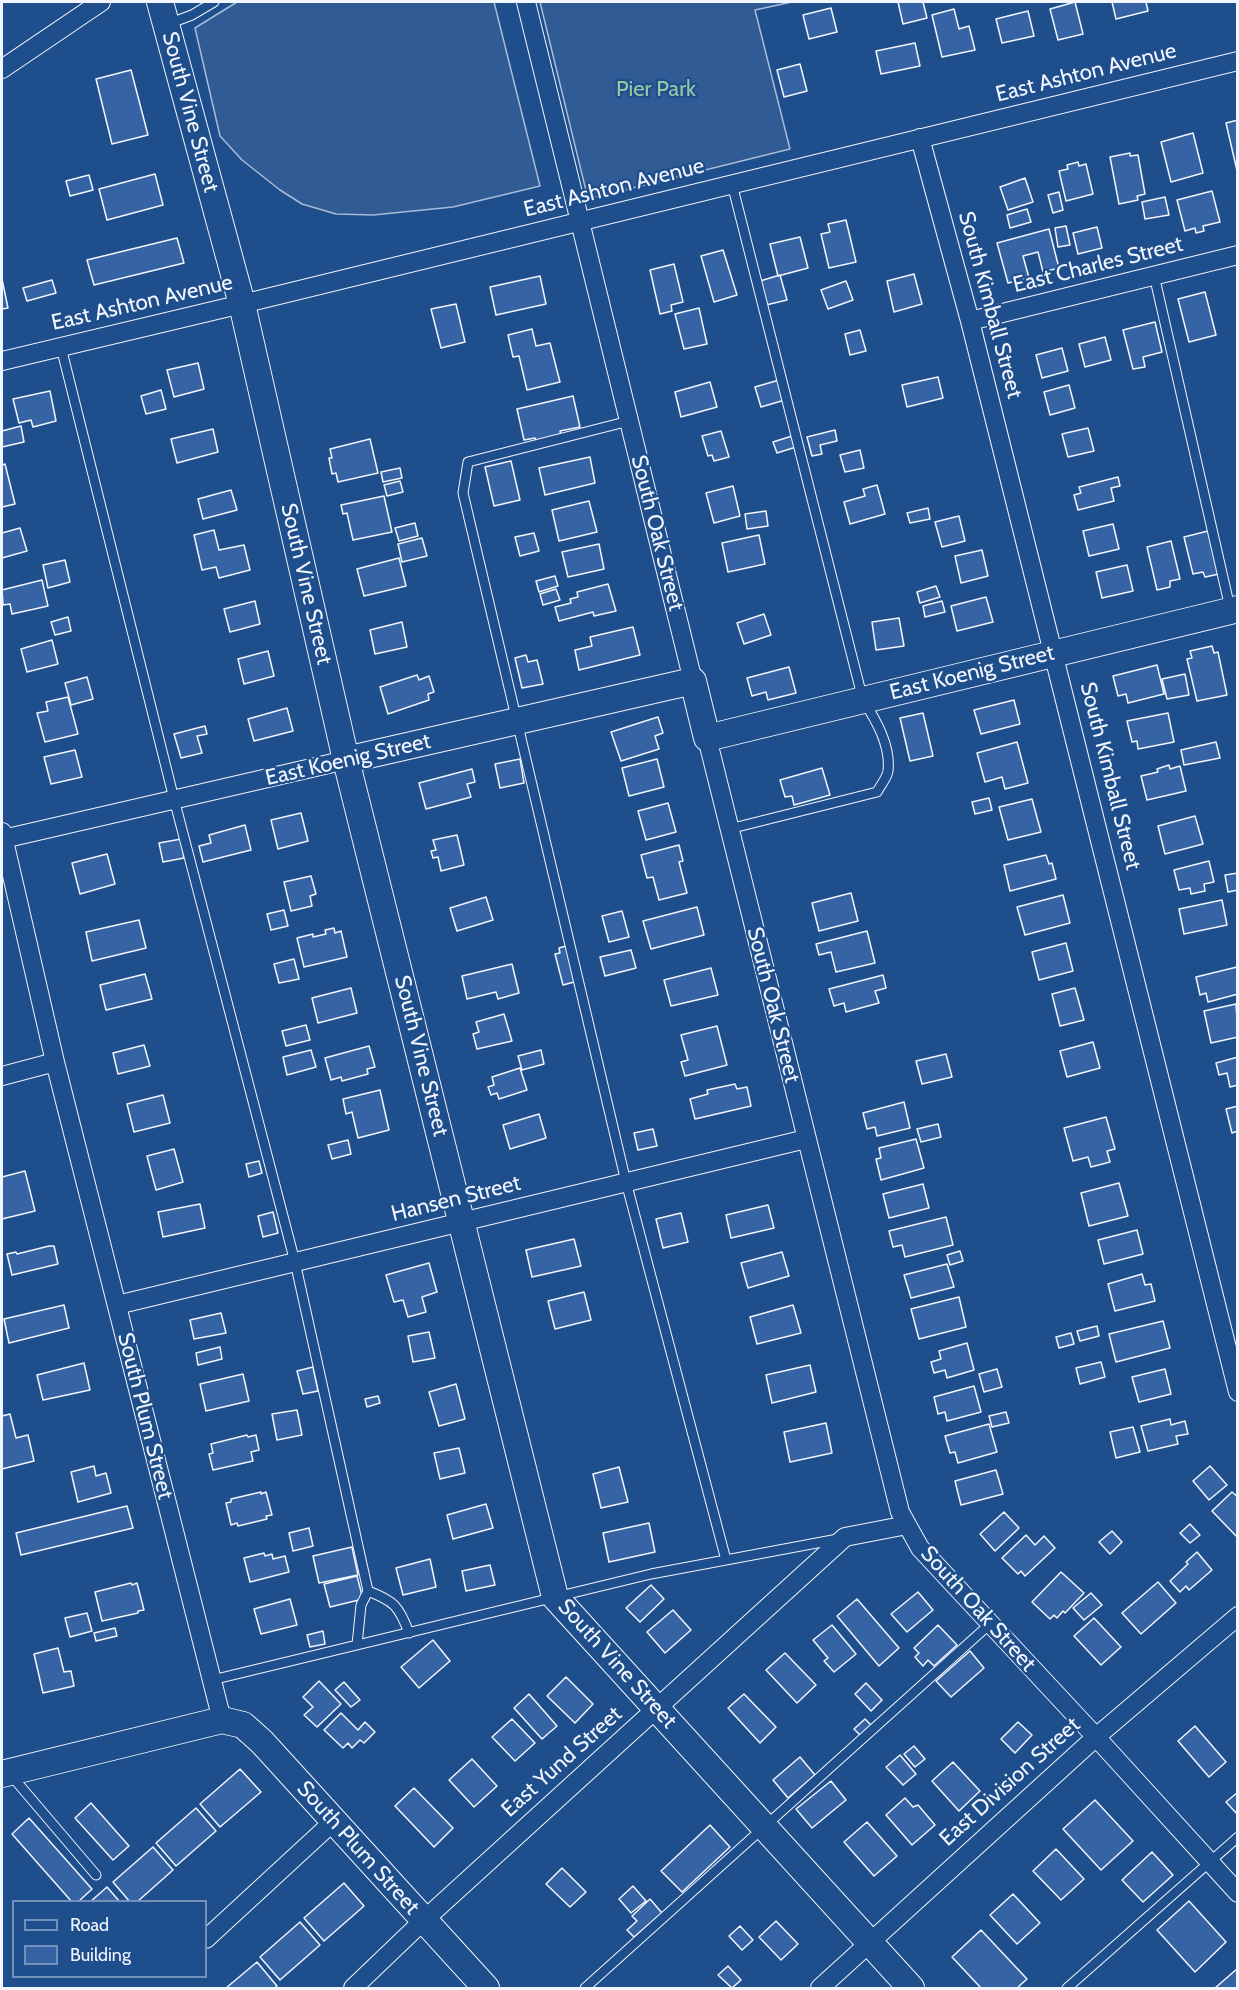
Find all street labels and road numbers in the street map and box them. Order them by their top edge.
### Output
street label: South Vine Street [156,29,224,195]
street label: East Ashton Avenue [993,38,1179,108]
street label: East Ashton Avenue [521,153,707,223]
street label: South Kimball Street [952,209,1028,401]
street label: East Charles Street [1010,231,1186,299]
street label: East Ashton Avenue [49,269,235,337]
street label: South Oak Street [625,452,689,614]
street label: South Vine Street [275,501,337,667]
street label: East Koenig Street [887,640,1057,706]
street label: South Kimball Street [1074,679,1146,873]
street label: East Koenig Street [263,728,433,792]
street label: South Oak Street [741,924,805,1086]
street label: South Vine Street [388,973,454,1139]
street label: Hansen Street [389,1170,523,1228]
street label: South Plum Street [112,1330,178,1502]
street label: South Oak Street [915,1541,1041,1677]
street label: South Vine Street [552,1594,682,1734]
street label: East Yund Street [496,1701,628,1823]
street label: East Division Street [934,1712,1086,1852]
street label: South Plum Street [291,1776,425,1920]

